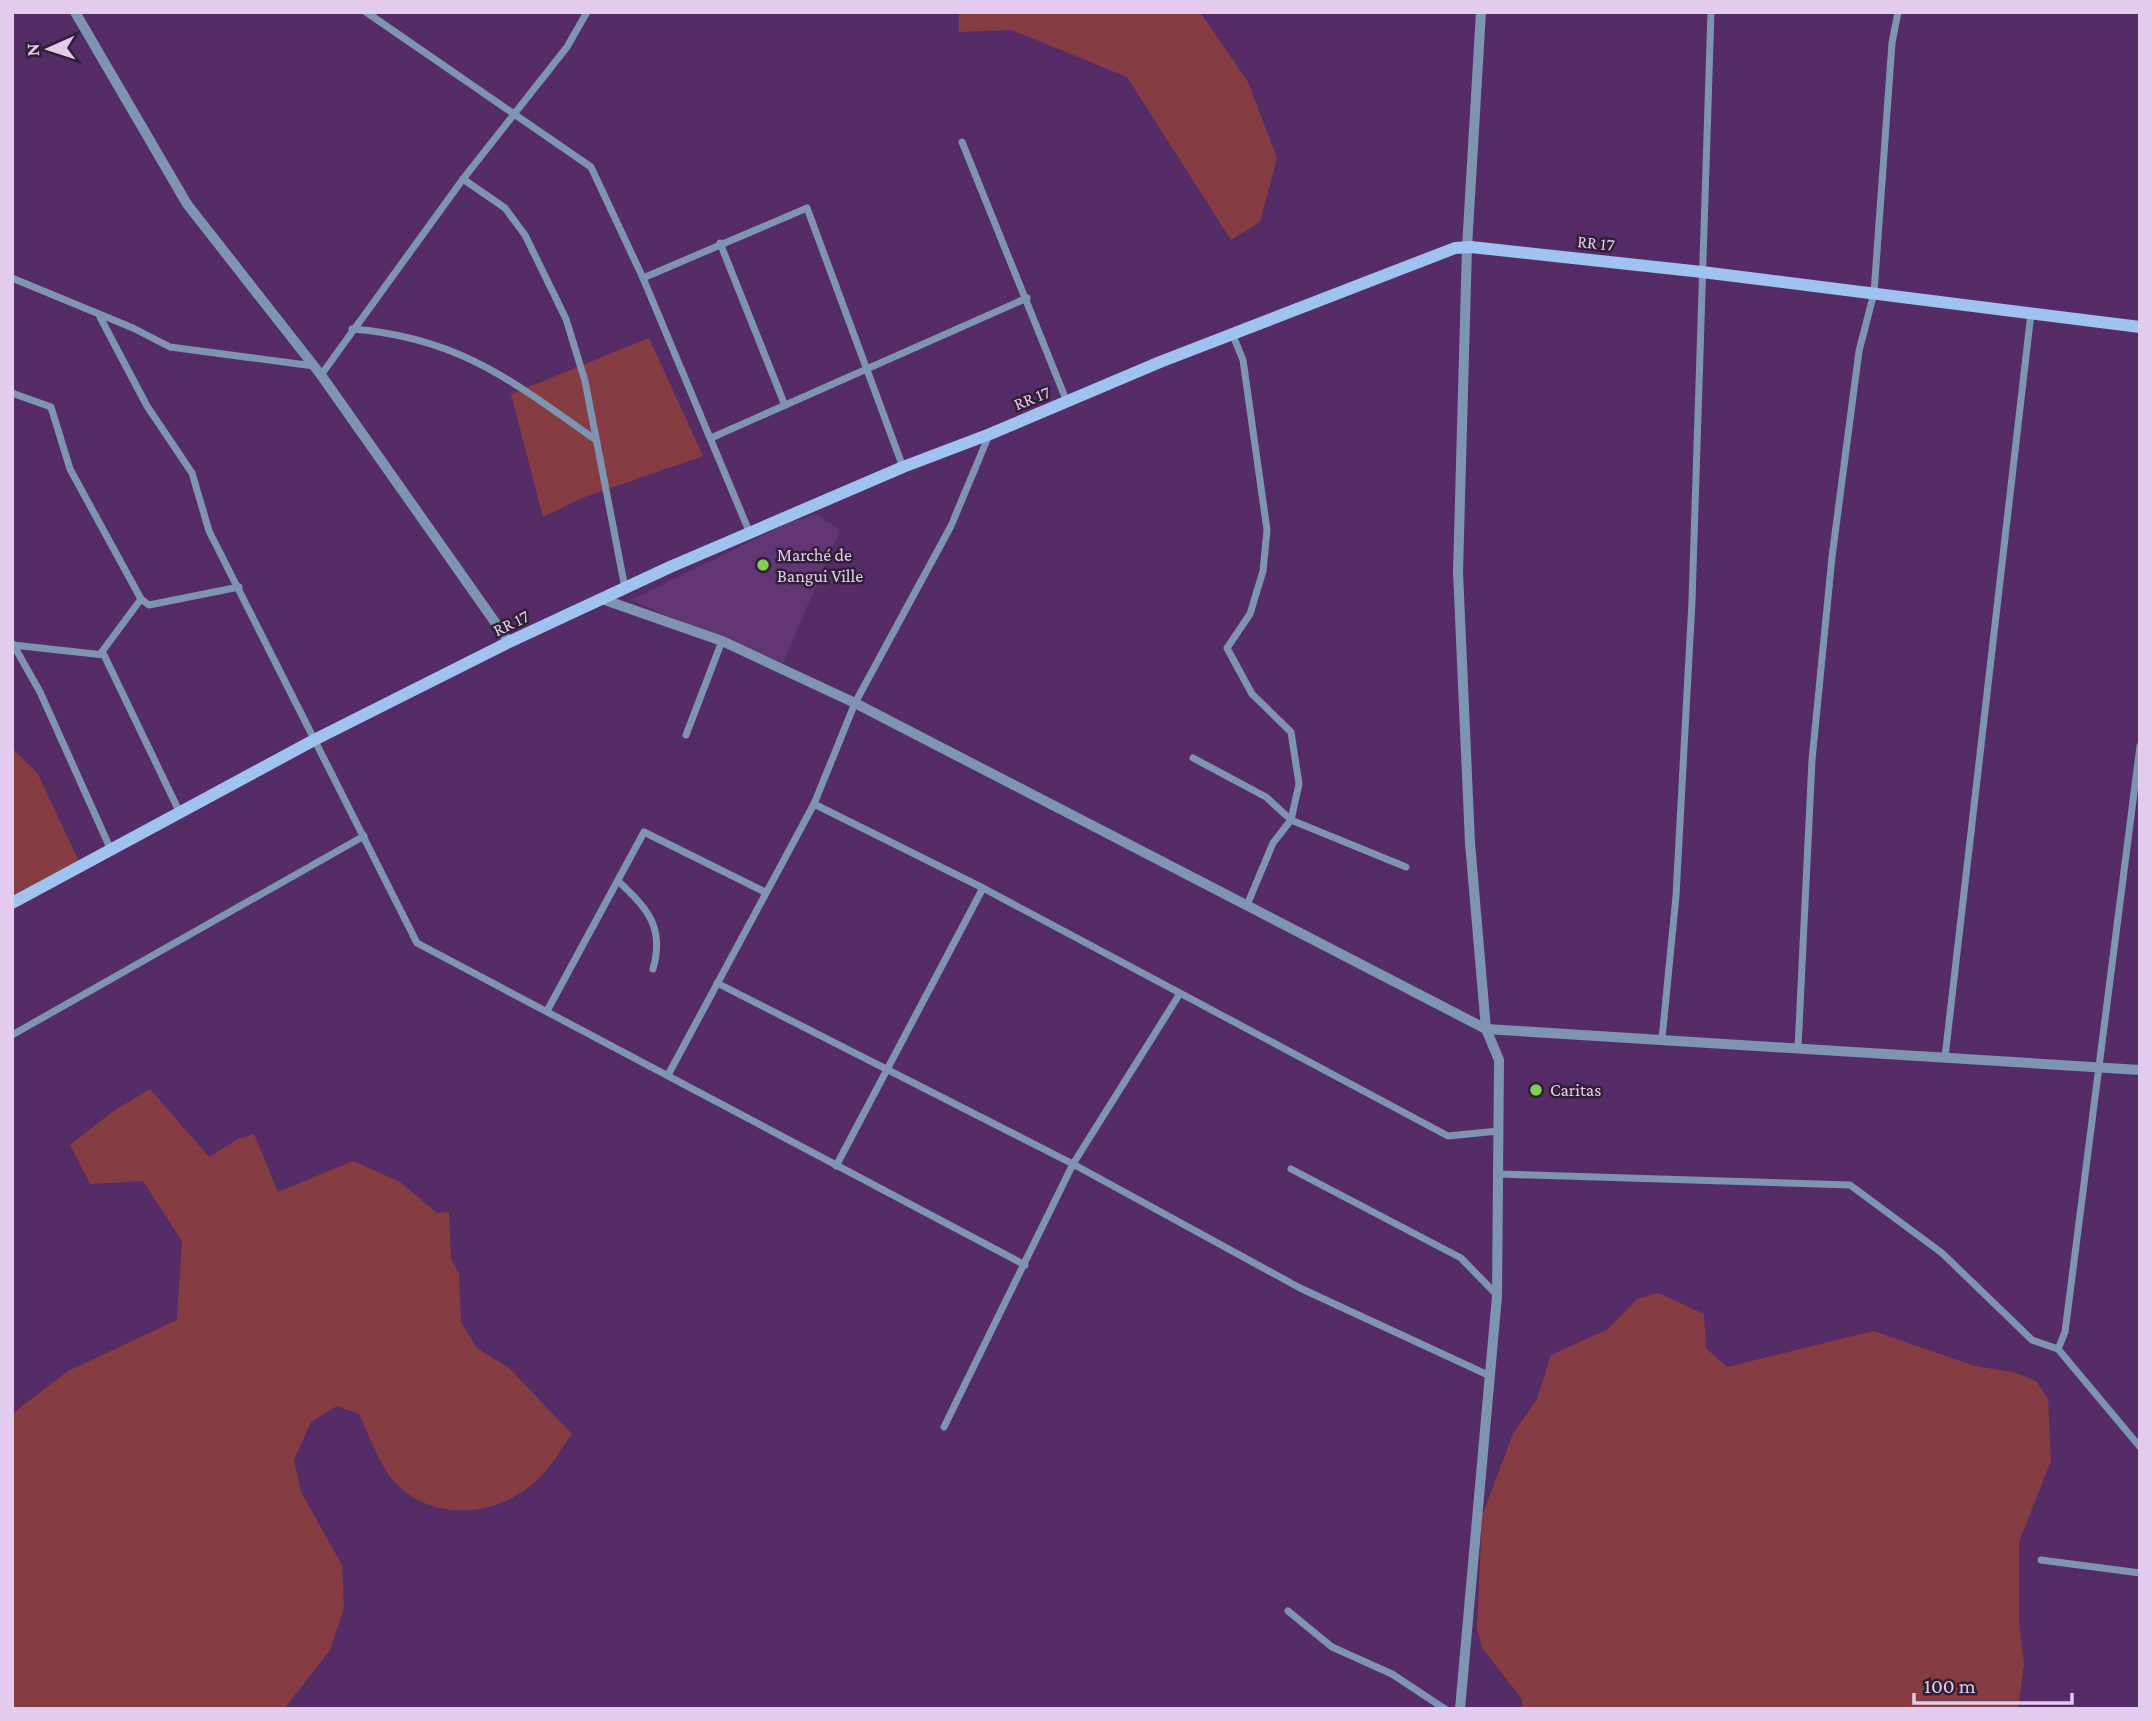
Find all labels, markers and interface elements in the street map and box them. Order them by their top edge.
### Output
north arrow [14,14,84,84]
text: N [22,43,43,57]
street label: RR 17 [1576,231,1616,255]
street label: RR 17 [1011,382,1053,414]
place label: Marché de Bangui Ville [777,545,863,586]
marker: Marché de Bangui Ville [755,557,771,573]
street label: RR 17 [490,606,532,640]
place label: Caritas [1550,1080,1601,1100]
marker: Caritas [1528,1082,1544,1098]
scale bar [1914,1662,2072,1706]
text: 100 m [1924,1674,1976,1698]

